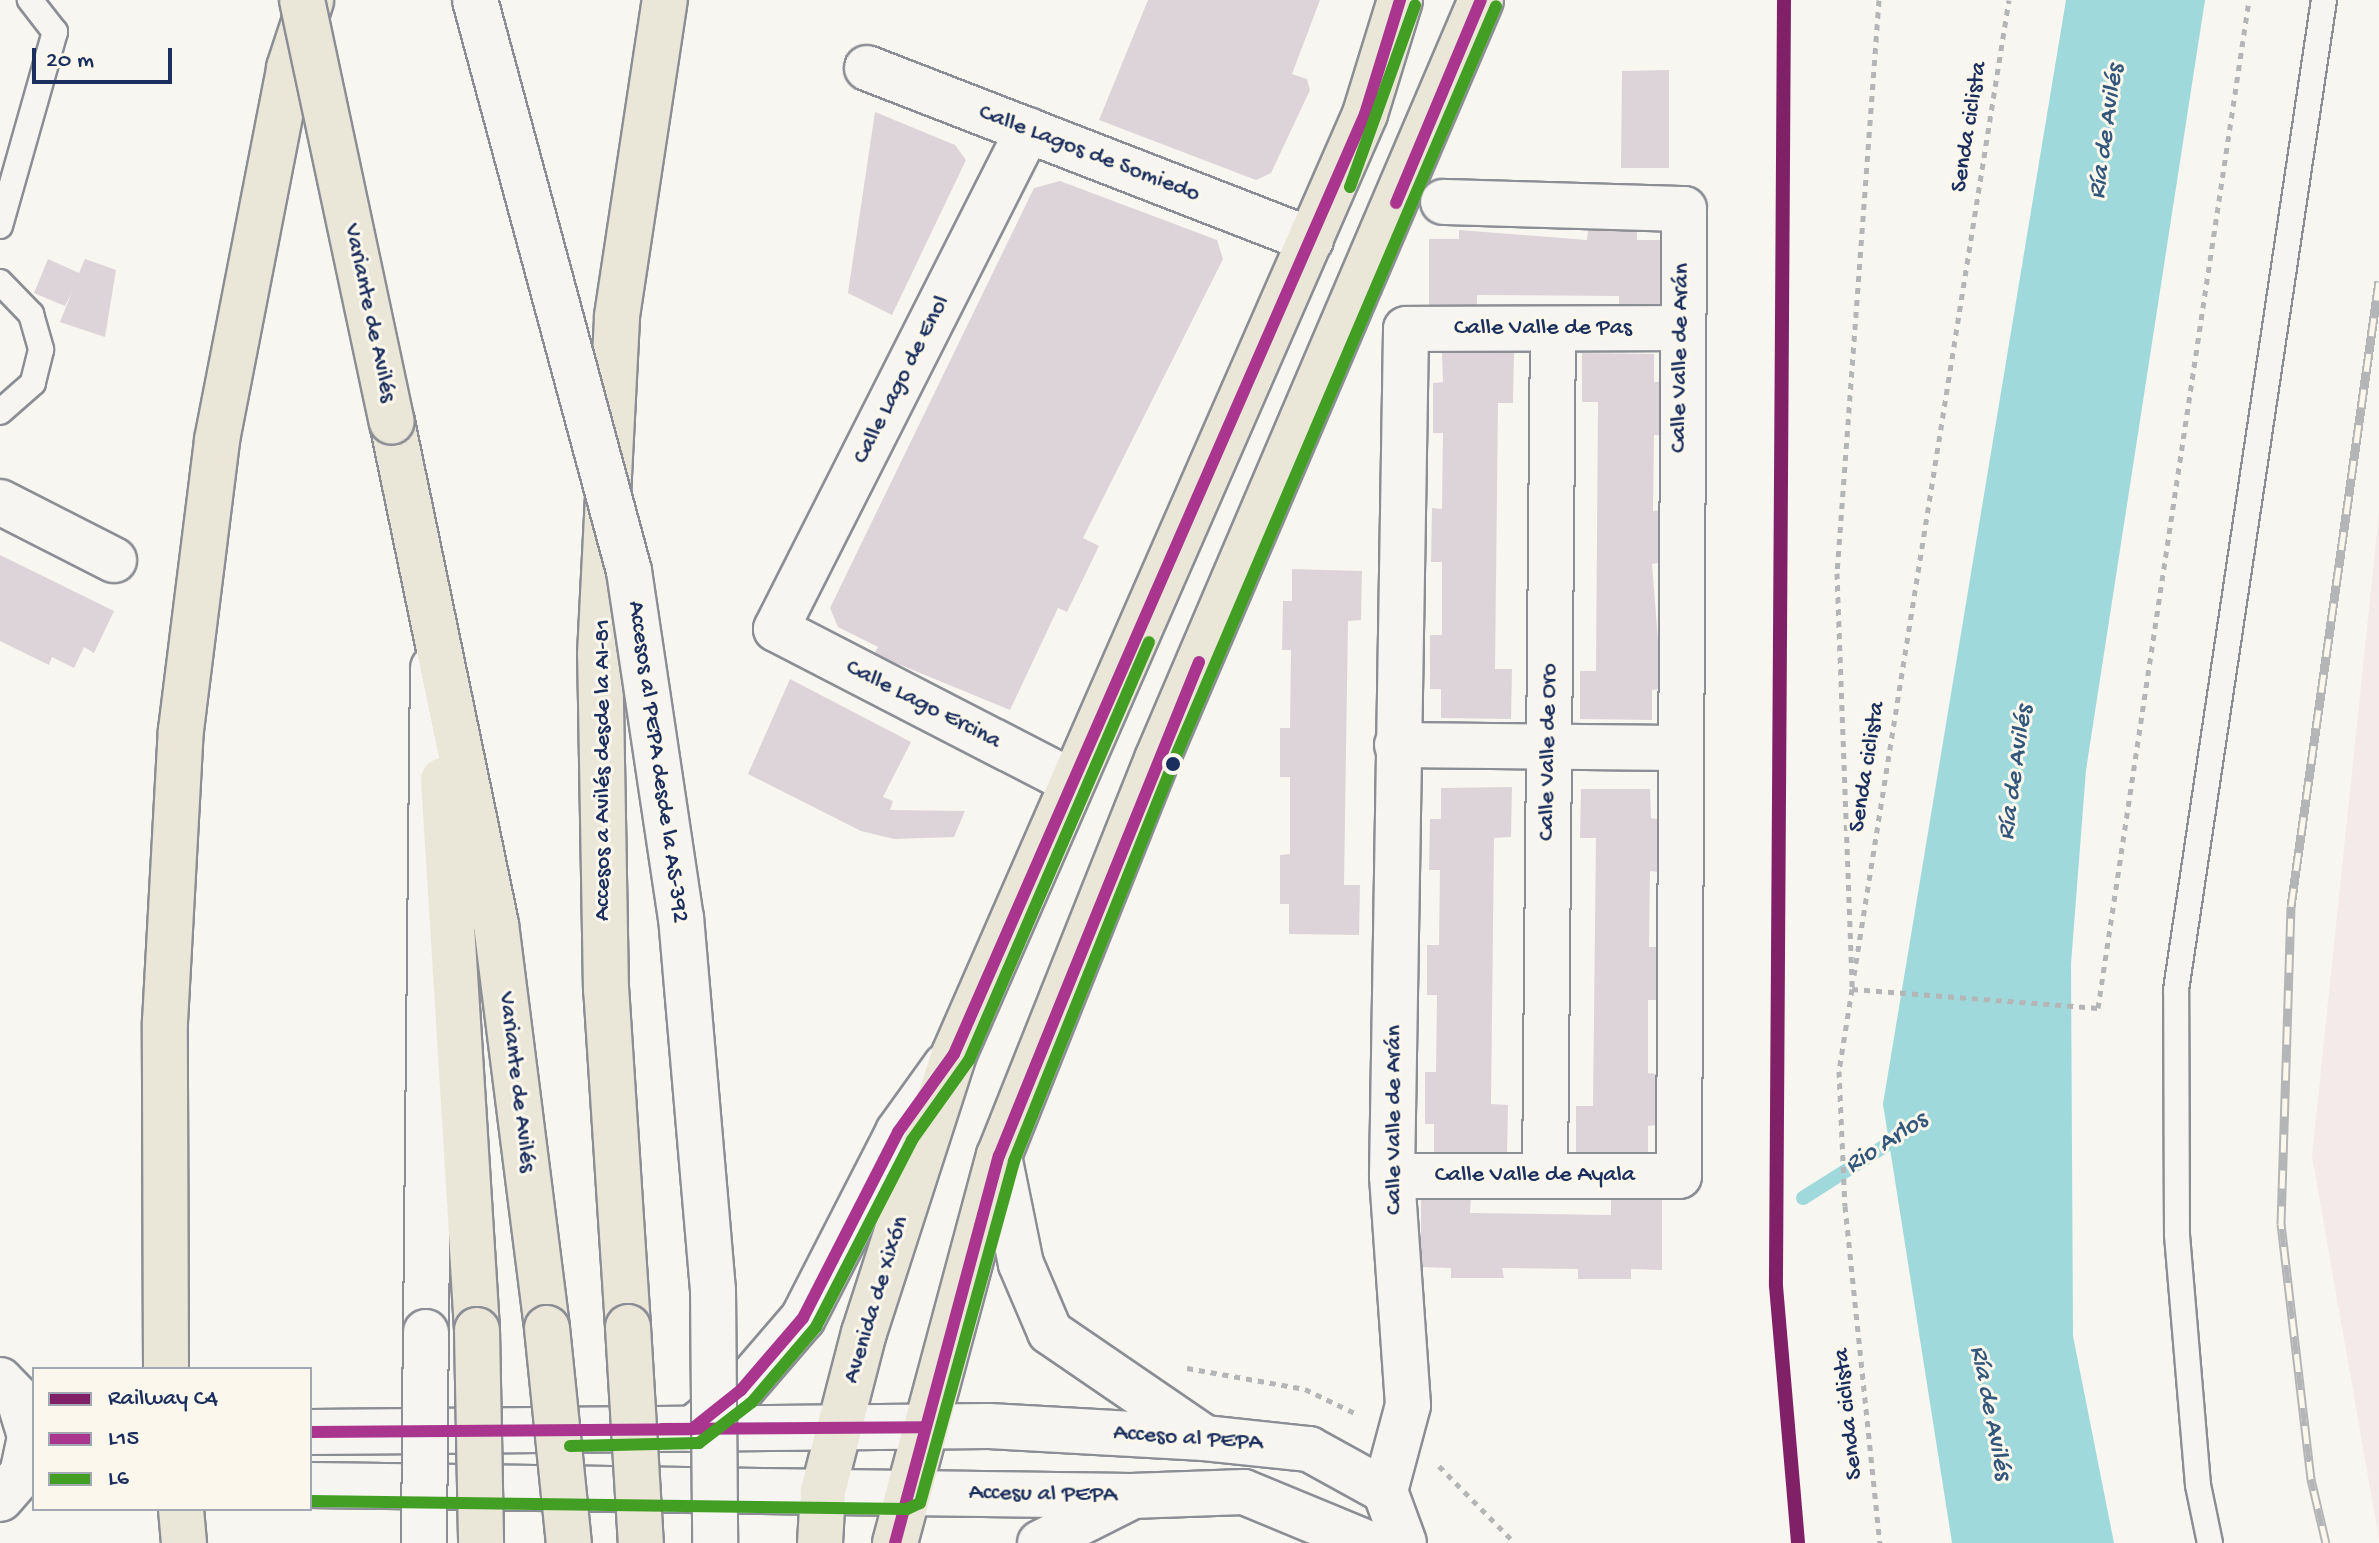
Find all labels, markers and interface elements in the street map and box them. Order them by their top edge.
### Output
scale bar [36,32,176,82]
text: 20 m [46,47,94,76]
street label: Senda ciclista [1945,60,1995,194]
water label: Ría de Avilés [2083,63,2133,201]
street label: Calle Lagos de Somiedo [974,99,1204,209]
street label: Variante de Avilés [336,221,402,405]
street label: Calle Valle de Arán [1665,263,1697,453]
street label: Calle Lago de Enol [847,291,957,469]
street label: Calle Valle de Pas [1454,315,1632,343]
street label: Accesos al PEPA desde la AS-392 [620,599,694,925]
street label: Accesos a Avilés desde la AI-81 [590,619,618,921]
street label: Calle Lago Ercina [841,653,1005,757]
street label: Calle Valle de Oro [1533,663,1565,841]
street label: Senda ciclista [1843,700,1893,834]
water label: Ría de Avilés [1992,704,2042,842]
unlabelled marker [1165,756,1181,772]
street label: Variante de Avilés [491,990,541,1174]
street label: Calle Valle de Arán [1381,1025,1409,1215]
water label: Rio Arlos [1840,1106,1934,1182]
street label: Calle Valle de Ayala [1435,1162,1635,1190]
street label: Avenida de Xixón [838,1213,916,1387]
water label: Ría de Avilés [1961,1343,2017,1483]
street label: Senda ciclista [1828,1347,1870,1481]
legend [32,1367,312,1511]
text: Railway C4 [108,1385,218,1414]
street label: Acceso al PEPA [1112,1419,1264,1459]
text: L15 [108,1425,139,1454]
text: L6 [108,1465,129,1494]
street label: Accesu al PEPA [968,1479,1118,1511]

